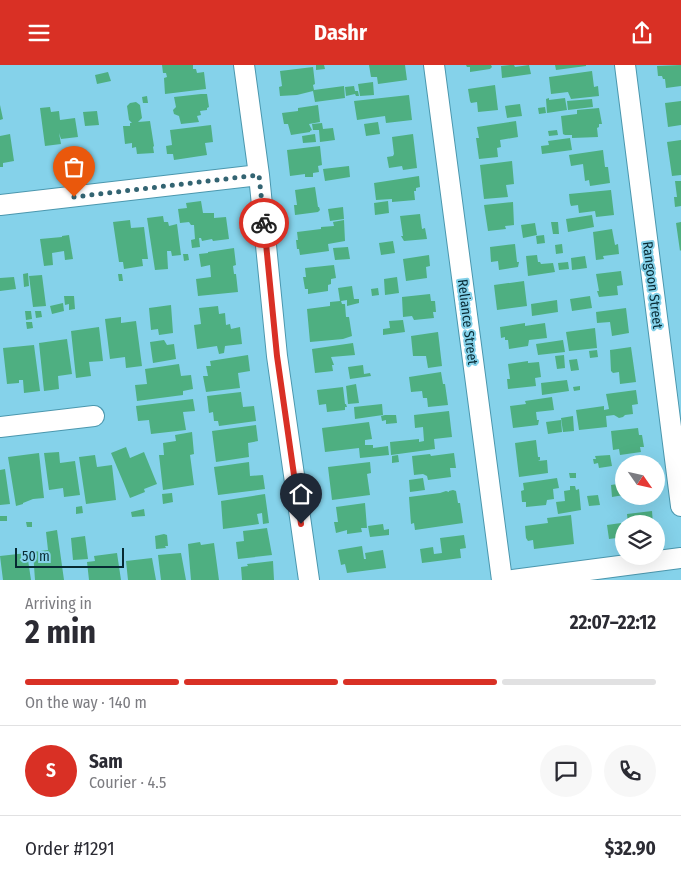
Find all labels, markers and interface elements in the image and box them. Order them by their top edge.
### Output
icon: menu [25,19,53,47]
text: Dashr [314,19,367,46]
icon: share [628,19,656,47]
pin [53,146,95,197]
icon: bag [60,153,88,181]
courier [239,198,289,248]
icon: bike [250,209,278,237]
street label: Rangoon Street [639,240,666,330]
street label: Reliance Street [454,278,481,366]
north arrow [615,455,665,505]
map controls [615,455,665,565]
pin [280,473,322,524]
icon: home [287,480,315,508]
button: layers [615,515,665,565]
scale bar [15,545,124,568]
text: 50 m [22,548,50,565]
text: Arriving in [25,594,92,613]
text: 22:07–22:12 [570,611,656,634]
text: 2 min [25,613,96,651]
text: On the way · 140 m [25,693,147,712]
button: chat [540,745,592,797]
button: phone [604,745,656,797]
text: Sam [89,750,123,773]
text: S [46,759,56,782]
text: Courier · 4.5 [89,773,166,792]
text: Order #1291 [25,837,115,860]
text: $32.90 [605,837,656,860]

